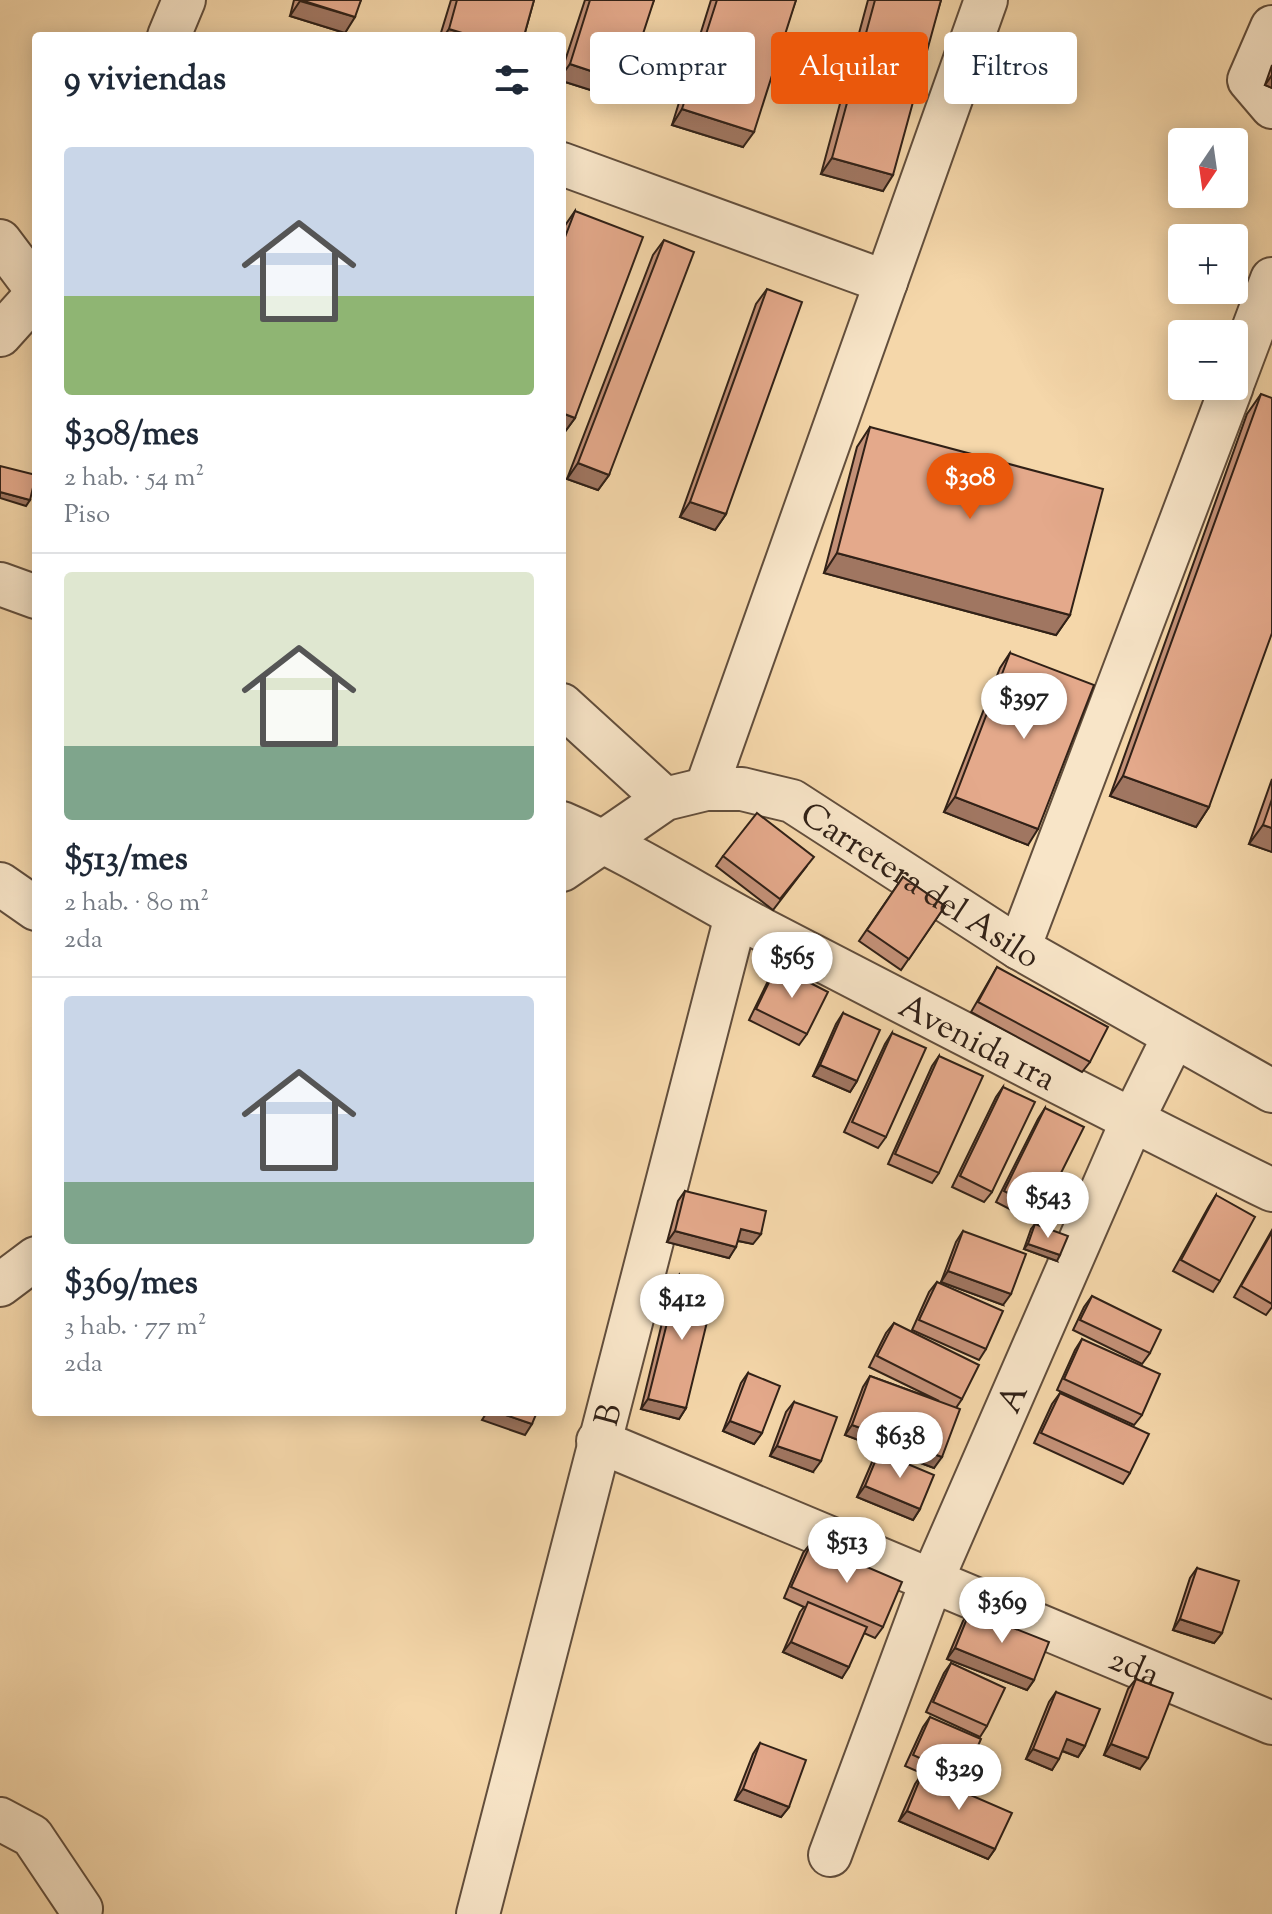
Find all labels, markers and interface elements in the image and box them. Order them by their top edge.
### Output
chip: Comprar [590,32,755,104]
chip: Alquilar [771,32,928,104]
chip: Filtros [944,32,1077,104]
text: 9 viviendas [64,56,226,105]
icon: filters [490,58,534,102]
north arrow [1168,128,1248,208]
map controls [1168,128,1248,400]
icon: home [227,199,371,343]
button: + [1168,224,1248,304]
button: − [1168,320,1248,400]
text: $308/mes [64,411,199,460]
pin: $308 [923,453,1017,521]
text: 2 hab. · 54 m² [64,460,204,497]
text: $308 [945,460,995,497]
text: Piso [64,497,110,534]
icon: home [227,624,371,768]
pin: $397 [977,673,1071,741]
text: $397 [999,680,1049,717]
street label: Carretera del Asilo [790,792,1048,983]
text: $513/mes [64,836,188,885]
text: 2 hab. · 80 m² [64,885,209,922]
text: 2da [64,922,103,959]
pin: $565 [745,932,839,1000]
text: $565 [770,939,814,976]
street label: Avenida 1ra [890,984,1063,1105]
icon: home [227,1048,371,1192]
pin: $543 [1001,1172,1095,1240]
text: $543 [1025,1179,1071,1216]
text: $369/mes [64,1260,198,1309]
pin: $412 [635,1274,729,1342]
text: $412 [658,1281,706,1318]
text: 3 hab. · 77 m² [64,1309,207,1346]
text: 2da [64,1346,103,1383]
street label: A [987,1377,1043,1422]
street label: B [584,1399,637,1432]
pin: $638 [853,1412,947,1480]
text: $638 [875,1419,925,1456]
pin: $513 [800,1517,894,1585]
text: $513 [826,1524,868,1561]
pin: $369 [955,1577,1049,1645]
text: $369 [977,1584,1027,1621]
street label: 2da [1101,1636,1166,1701]
pin: $329 [912,1744,1006,1812]
text: $329 [934,1751,984,1788]

